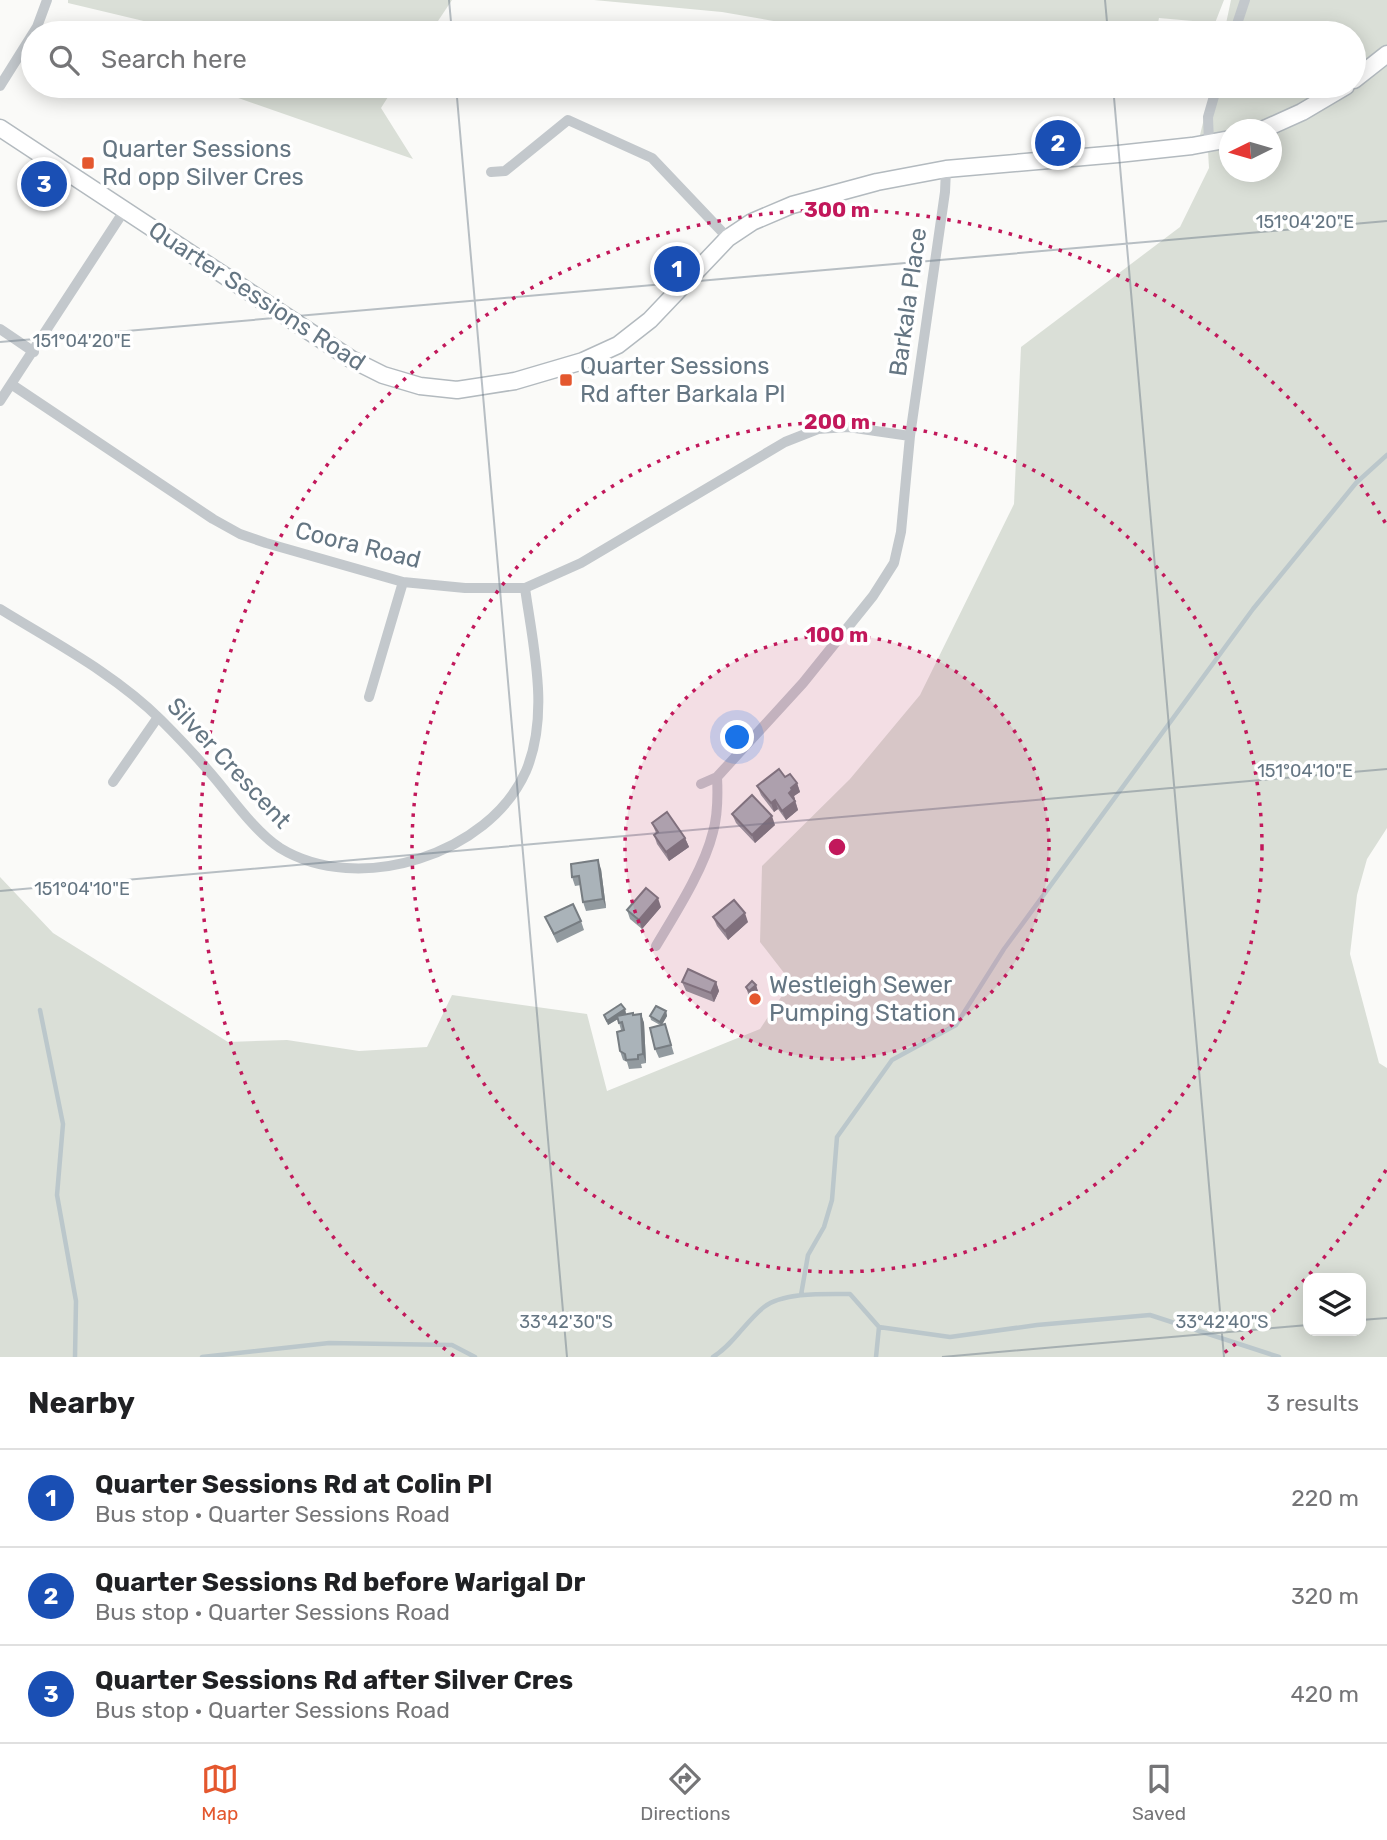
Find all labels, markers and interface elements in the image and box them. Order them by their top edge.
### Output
search box [21,21,1366,98]
icon: search [45,41,83,79]
text: Search here [101,44,247,75]
pin: 2 [1035,117,1081,169]
north arrow [1219,119,1282,182]
place label: Quarter Sessions Rd opp Silver Cres [102,135,304,191]
marker: Quarter Sessions Rd opp Silver Cres [80,155,96,171]
pin: 3 [21,158,67,210]
text: 300 m [804,197,870,222]
text: 151°04'20"E [1256,211,1354,233]
street label: Quarter Sessions Road [144,216,370,376]
street label: Barkala Place [884,226,932,378]
pin: 1 [654,243,700,295]
text: 151°04'20"E [33,330,131,352]
place label: Quarter Sessions Rd after Barkala Pl [580,352,785,408]
marker: Quarter Sessions Rd after Barkala Pl [558,372,574,388]
text: 200 m [804,409,870,434]
street label: Coora Road [292,516,424,574]
text: 100 m [806,622,868,647]
street label: Silver Crescent [161,692,297,834]
your location [720,720,754,754]
text: 151°04'10"E [1257,760,1353,782]
centre of rings [825,835,849,859]
text: 151°04'10"E [34,878,130,900]
place label: Westleigh Sewer Pumping Station [769,971,956,1027]
marker: Westleigh Sewer Pumping Station [747,991,763,1007]
map controls [1303,1273,1366,1336]
button: layers [1303,1273,1366,1336]
text: 33°42'30"S [519,1311,613,1333]
text: 33°42'40"S [1175,1311,1269,1333]
text: Nearby [28,1385,135,1421]
text: 3 results [1266,1389,1359,1417]
text: Quarter Sessions Rd at Colin Pl [95,1469,492,1500]
text: 1 [45,1484,57,1512]
text: 220 m [1291,1484,1359,1512]
text: Bus stop · Quarter Sessions Road [95,1500,450,1528]
text: Quarter Sessions Rd before Warigal Dr [95,1567,585,1598]
text: 2 [44,1582,58,1610]
text: 320 m [1291,1582,1359,1610]
text: Bus stop · Quarter Sessions Road [95,1598,450,1626]
text: Quarter Sessions Rd after Silver Cres [95,1665,573,1696]
text: 3 [43,1680,59,1708]
text: 420 m [1291,1680,1359,1708]
text: Bus stop · Quarter Sessions Road [95,1696,450,1724]
tab: Map [201,1760,239,1825]
tab: Directions [640,1760,730,1825]
tab: Saved [1132,1760,1186,1825]

